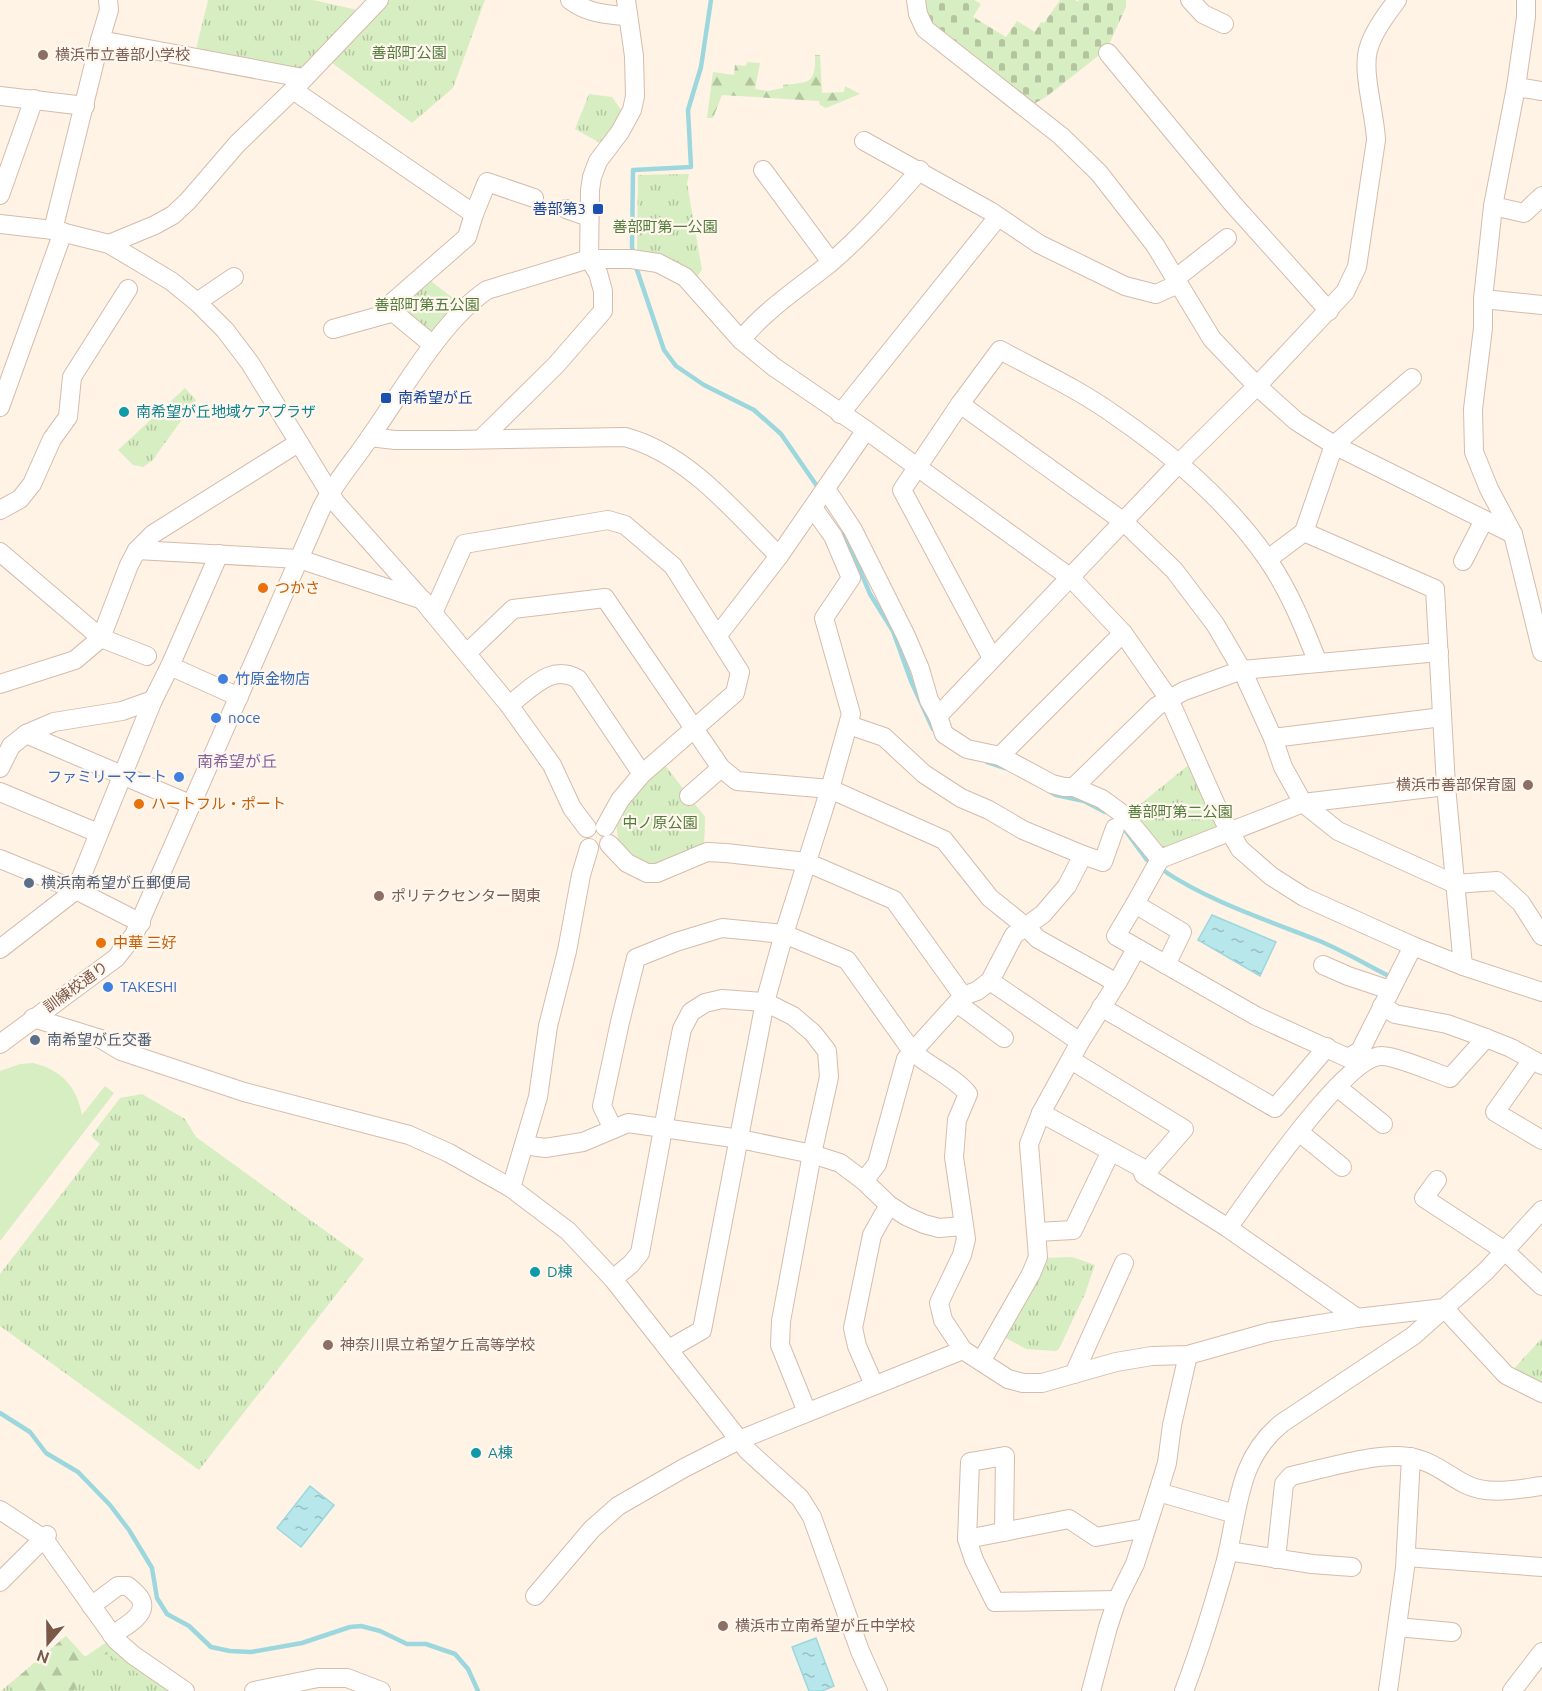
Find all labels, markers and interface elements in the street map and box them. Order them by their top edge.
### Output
park label: 善部町公園 [371,44,447,61]
place label: 横浜市立善部小学校 [55,46,190,63]
marker: 横浜市立善部小学校 [36,48,50,62]
place label: 善部第3 [533,200,586,217]
marker: 善部第3 [591,202,605,216]
park label: 善部町第一公園 [612,218,718,235]
park label: 善部町第五公園 [374,296,480,313]
place label: 南希望が丘 [398,389,473,406]
marker: 南希望が丘 [379,391,393,405]
place label: 南希望が丘地域ケアプラザ [136,403,316,420]
marker: 南希望が丘地域ケアプラザ [117,405,131,419]
place label: つかさ [275,579,320,596]
marker: つかさ [256,581,270,595]
place label: 竹原金物店 [235,670,310,687]
marker: 竹原金物店 [216,672,230,686]
place label: noce [228,709,261,726]
marker: noce [209,711,223,725]
district label: 南希望が丘 [197,752,277,770]
place label: ファミリーマート [47,768,167,785]
marker: ファミリーマート [172,770,186,784]
place label: 横浜市善部保育園 [1396,776,1516,793]
marker: 横浜市善部保育園 [1521,778,1535,792]
place label: ハートフル・ポート [151,795,286,812]
marker: ハートフル・ポート [132,797,146,811]
park label: 善部町第二公園 [1127,803,1233,820]
park label: 中ノ原公園 [622,814,698,831]
place label: 横浜南希望が丘郵便局 [41,874,191,891]
marker: 横浜南希望が丘郵便局 [22,876,36,890]
place label: ポリテクセンター関東 [391,887,541,904]
marker: ポリテクセンター関東 [372,889,386,903]
place label: 中華 三好 [113,934,176,951]
marker: 中華 三好 [94,936,108,950]
street label: 訓練校通り [40,958,111,1016]
place label: TAKESHI [120,978,177,995]
marker: TAKESHI [101,980,115,994]
place label: 南希望が丘交番 [47,1031,152,1048]
marker: 南希望が丘交番 [28,1033,42,1047]
place label: D棟 [547,1263,573,1280]
marker: D棟 [528,1265,542,1279]
place label: 神奈川県立希望ケ丘高等学校 [340,1336,535,1353]
marker: 神奈川県立希望ケ丘高等学校 [321,1338,335,1352]
place label: A棟 [488,1444,513,1461]
marker: A棟 [469,1446,483,1460]
north arrow [18,1613,78,1673]
place label: 横浜市立南希望が丘中学校 [735,1617,915,1634]
marker: 横浜市立南希望が丘中学校 [716,1619,730,1633]
text: N [34,1647,52,1668]

